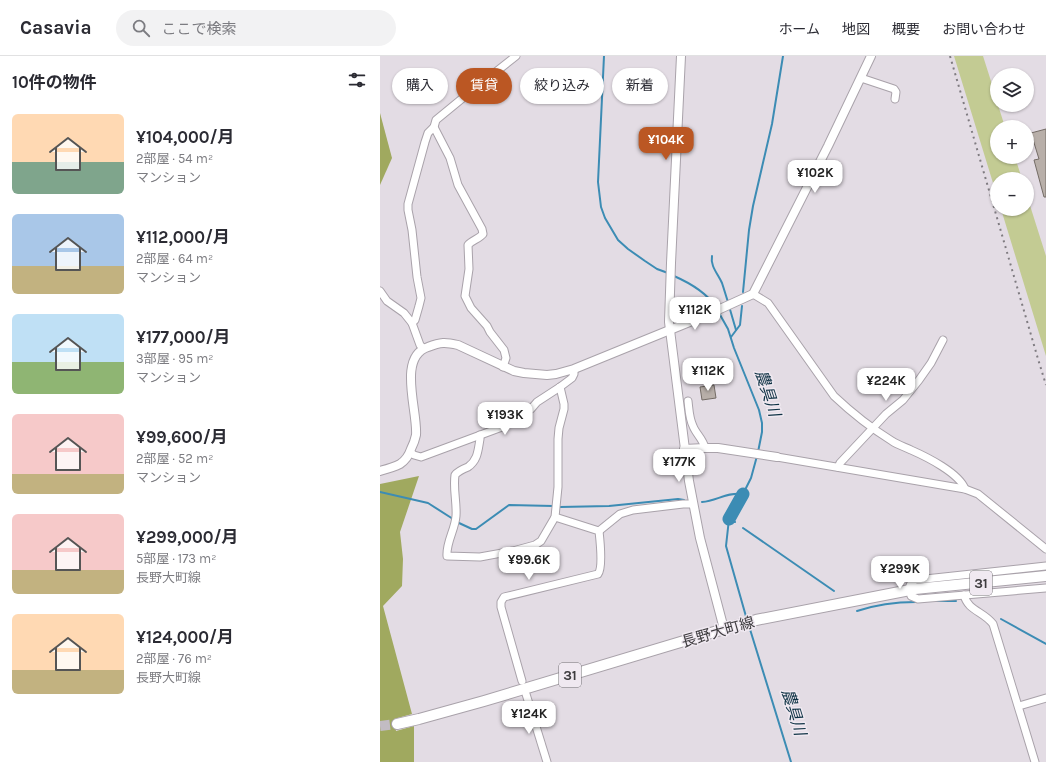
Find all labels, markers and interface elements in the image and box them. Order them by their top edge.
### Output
search box [116,10,396,46]
text: Casavia [20,17,92,39]
icon: search [130,17,152,39]
text: ここで検索 [162,20,237,38]
text: ホーム [778,21,820,38]
text: 地図 [842,21,870,38]
text: 概要 [892,21,920,38]
text: お問い合わせ [942,21,1026,38]
chip: 購入 [392,68,448,104]
chip: 賃貸 [456,68,512,104]
chip: 絞り込み [520,68,604,104]
chip: 新着 [612,68,668,104]
map controls [990,68,1034,216]
button: layers [990,68,1034,112]
icon: filters [346,69,368,91]
text: 10件の物件 [12,72,97,92]
button: + [990,120,1034,164]
text: ¥104,000/月 [136,127,234,147]
pin: ¥104K [638,127,694,161]
icon: home [44,130,92,178]
text: ¥104K [648,132,684,147]
text: 2部屋 · 54 m² [136,151,213,166]
pin: ¥102K [787,160,843,194]
text: ¥102K [797,165,833,180]
text: マンション [136,170,201,185]
button: − [990,172,1034,216]
text: ¥112,000/月 [136,227,230,247]
icon: home [44,230,92,278]
text: 2部屋 · 64 m² [136,251,213,266]
text: マンション [136,270,201,285]
pin: ¥112K [667,297,723,331]
text: ¥112K [678,302,712,317]
text: ¥177,000/月 [136,327,231,347]
icon: home [44,330,92,378]
text: 3部屋 · 95 m² [136,351,214,366]
pin: ¥112K [680,358,736,392]
text: ¥112K [691,363,725,378]
water label: 農具川 [752,367,785,421]
pin: ¥224K [858,368,914,402]
text: マンション [136,370,201,385]
text: ¥224K [866,373,906,388]
pin: ¥193K [477,402,533,436]
text: ¥193K [487,407,523,422]
text: ¥99,600/月 [136,427,228,447]
icon: home [44,430,92,478]
pin: ¥177K [651,449,707,483]
text: 2部屋 · 52 m² [136,451,213,466]
text: ¥177K [662,454,696,469]
text: マンション [136,470,201,485]
text: ¥299,000/月 [136,527,239,547]
icon: home [44,530,92,578]
pin: ¥99.6K [496,547,562,581]
text: 5部屋 · 173 m² [136,551,216,566]
text: ¥99.6K [508,552,550,567]
pin: ¥299K [872,556,928,590]
text: ¥299K [880,561,920,576]
text: 長野大町線 [136,570,201,585]
road number: 31 [970,571,992,595]
street label: 長野大町線 [679,613,757,651]
text: ¥124,000/月 [136,627,234,647]
icon: home [44,630,92,678]
text: 2部屋 · 76 m² [136,651,212,666]
road number: 31 [559,663,581,687]
text: 長野大町線 [136,670,201,685]
water label: 農具川 [778,686,811,740]
pin: ¥124K [501,701,557,735]
text: ¥124K [511,706,547,721]

